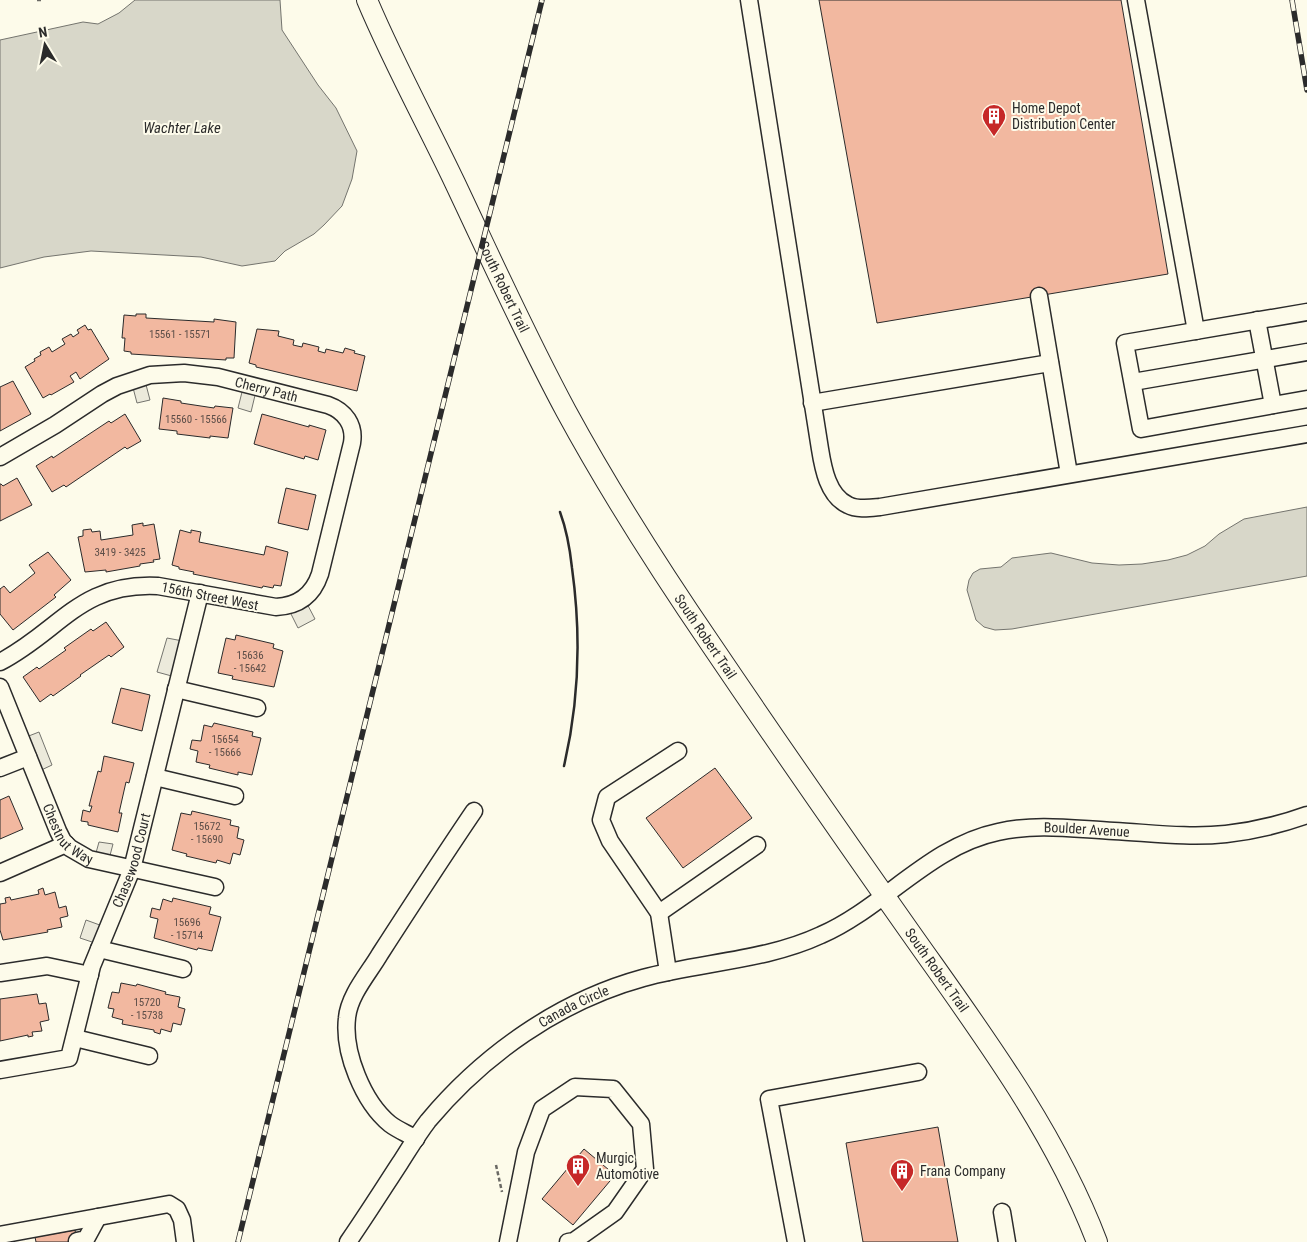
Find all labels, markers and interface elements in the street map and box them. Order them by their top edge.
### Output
north arrow [20,20,70,70]
text: N [37,24,48,41]
place label: Home Depot Distribution Center [1012,100,1116,132]
building icon: Home Depot Distribution Center [981,103,1007,137]
water label: Wachter Lake [143,119,221,137]
street label: South Robert Trail [476,239,532,335]
house number: 15561 - 15571 [149,328,211,341]
street label: Cherry Path [233,374,300,405]
house number: 15560 - 15566 [165,413,227,426]
house number: 3419 - 3425 [94,546,146,559]
street label: 156th Street West [160,579,260,613]
street label: South Robert Trail [671,591,740,682]
house number: 15636 - 15642 [234,649,266,675]
house number: 15654 - 15666 [209,733,241,759]
street label: Chestnut Way [40,801,94,868]
street label: Chasewood Court [109,811,153,910]
street label: Boulder Avenue [1044,819,1131,840]
house number: 15672 - 15690 [191,820,223,846]
house number: 15696 - 15714 [171,916,204,942]
street label: South Robert Trail [902,925,972,1015]
street label: Canada Circle [535,982,611,1031]
house number: 15720 - 15738 [131,996,163,1022]
place label: Murgic Automotive [596,1150,660,1182]
building icon: Murgic Automotive [565,1153,591,1187]
building icon: Frana Company [889,1158,915,1192]
place label: Frana Company [920,1163,1006,1179]

